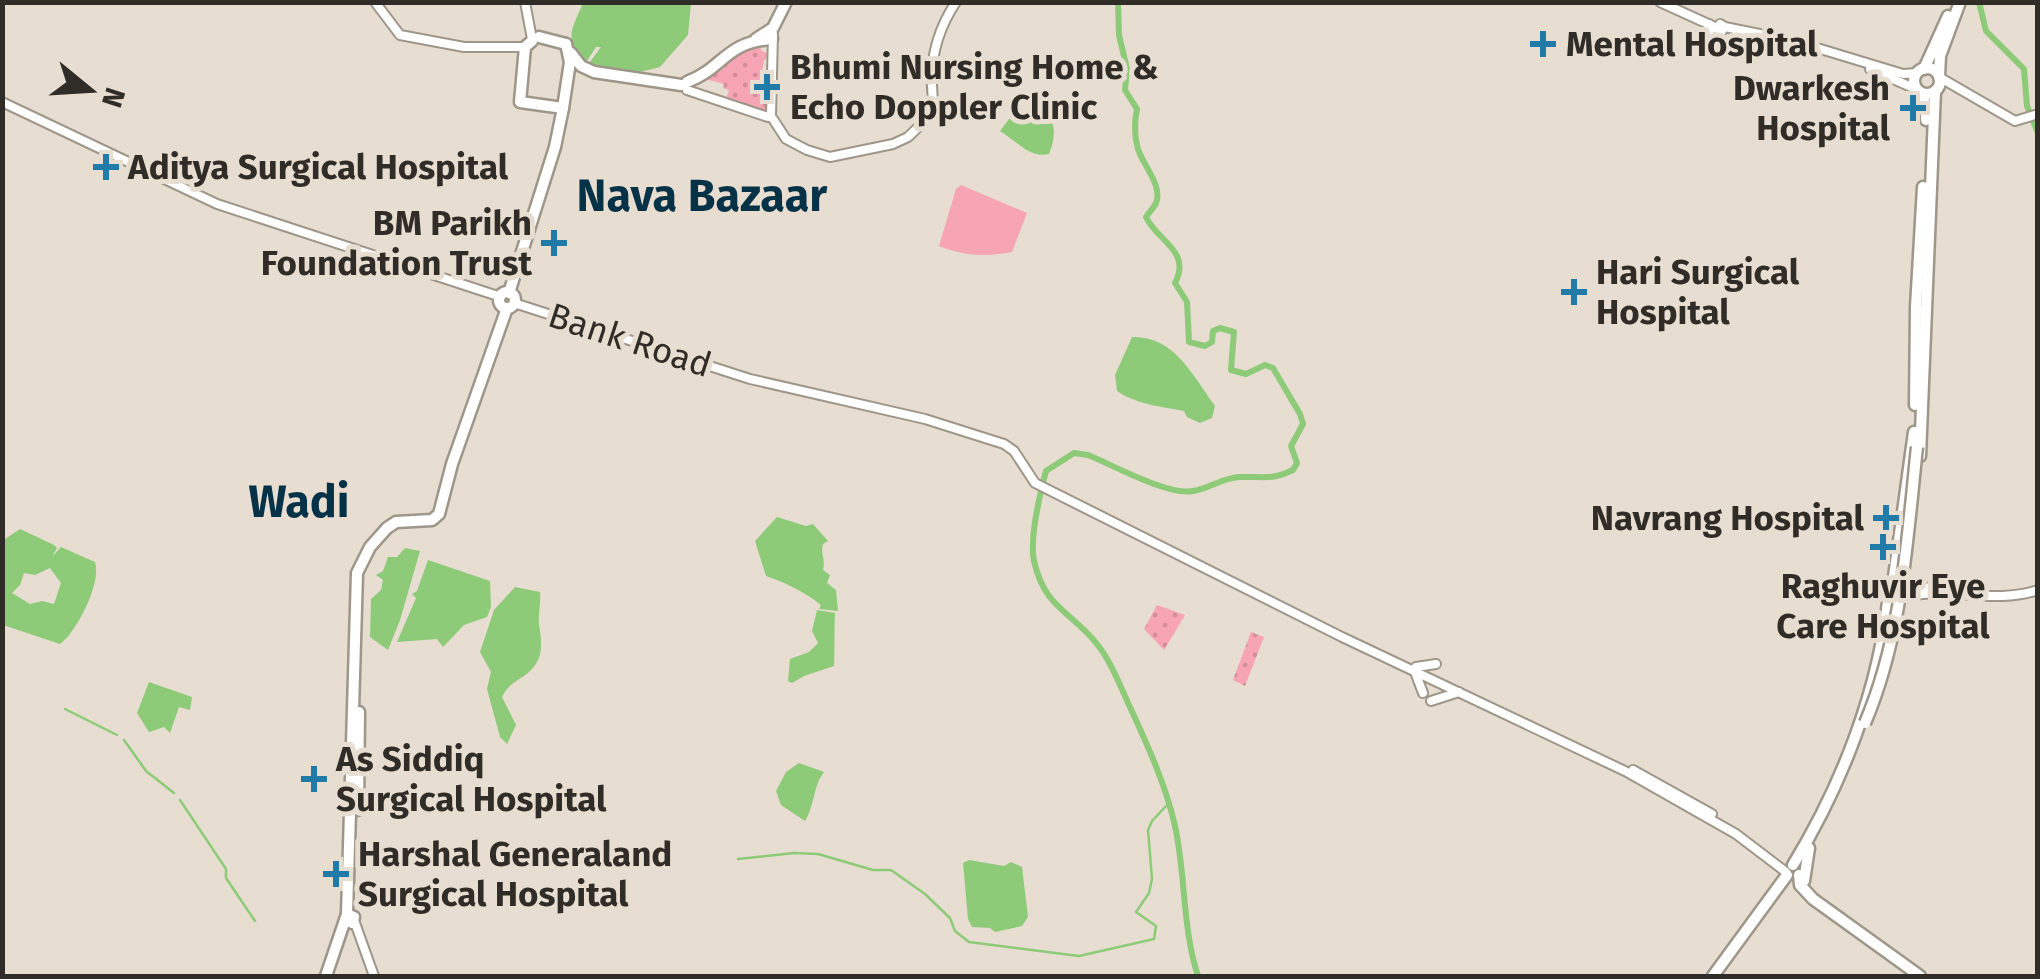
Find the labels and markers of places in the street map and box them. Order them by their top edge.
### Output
place label: Mental Hospital [1566,23,1818,65]
marker: Mental Hospital [1530,31,1556,57]
place label: Bhumi Nursing Home & Echo Doppler Clinic [790,46,1158,128]
place label: Dwarkesh Hospital [1733,67,1891,149]
marker: Bhumi Nursing Home & Echo Doppler Clinic [754,74,780,100]
marker: Dwarkesh Hospital [1900,95,1926,121]
place label: Aditya Surgical Hospital [127,146,509,188]
marker: Aditya Surgical Hospital [93,154,119,180]
place label: BM Parikh Foundation Trust [261,202,532,284]
marker: BM Parikh Foundation Trust [541,230,567,256]
place label: Hari Surgical Hospital [1596,251,1800,333]
marker: Hari Surgical Hospital [1561,279,1587,305]
place label: Navrang Hospital [1591,497,1865,539]
marker: Navrang Hospital [1873,505,1899,531]
marker: Raghuvir Eye Care Hospital [1870,534,1896,560]
place label: Raghuvir Eye Care Hospital [1776,565,1990,647]
place label: As Siddiq Surgical Hospital [335,738,607,820]
marker: As Siddiq Surgical Hospital [301,766,327,792]
place label: Harshal Generaland Surgical Hospital [358,833,672,915]
marker: Harshal Generaland Surgical Hospital [323,861,349,887]

